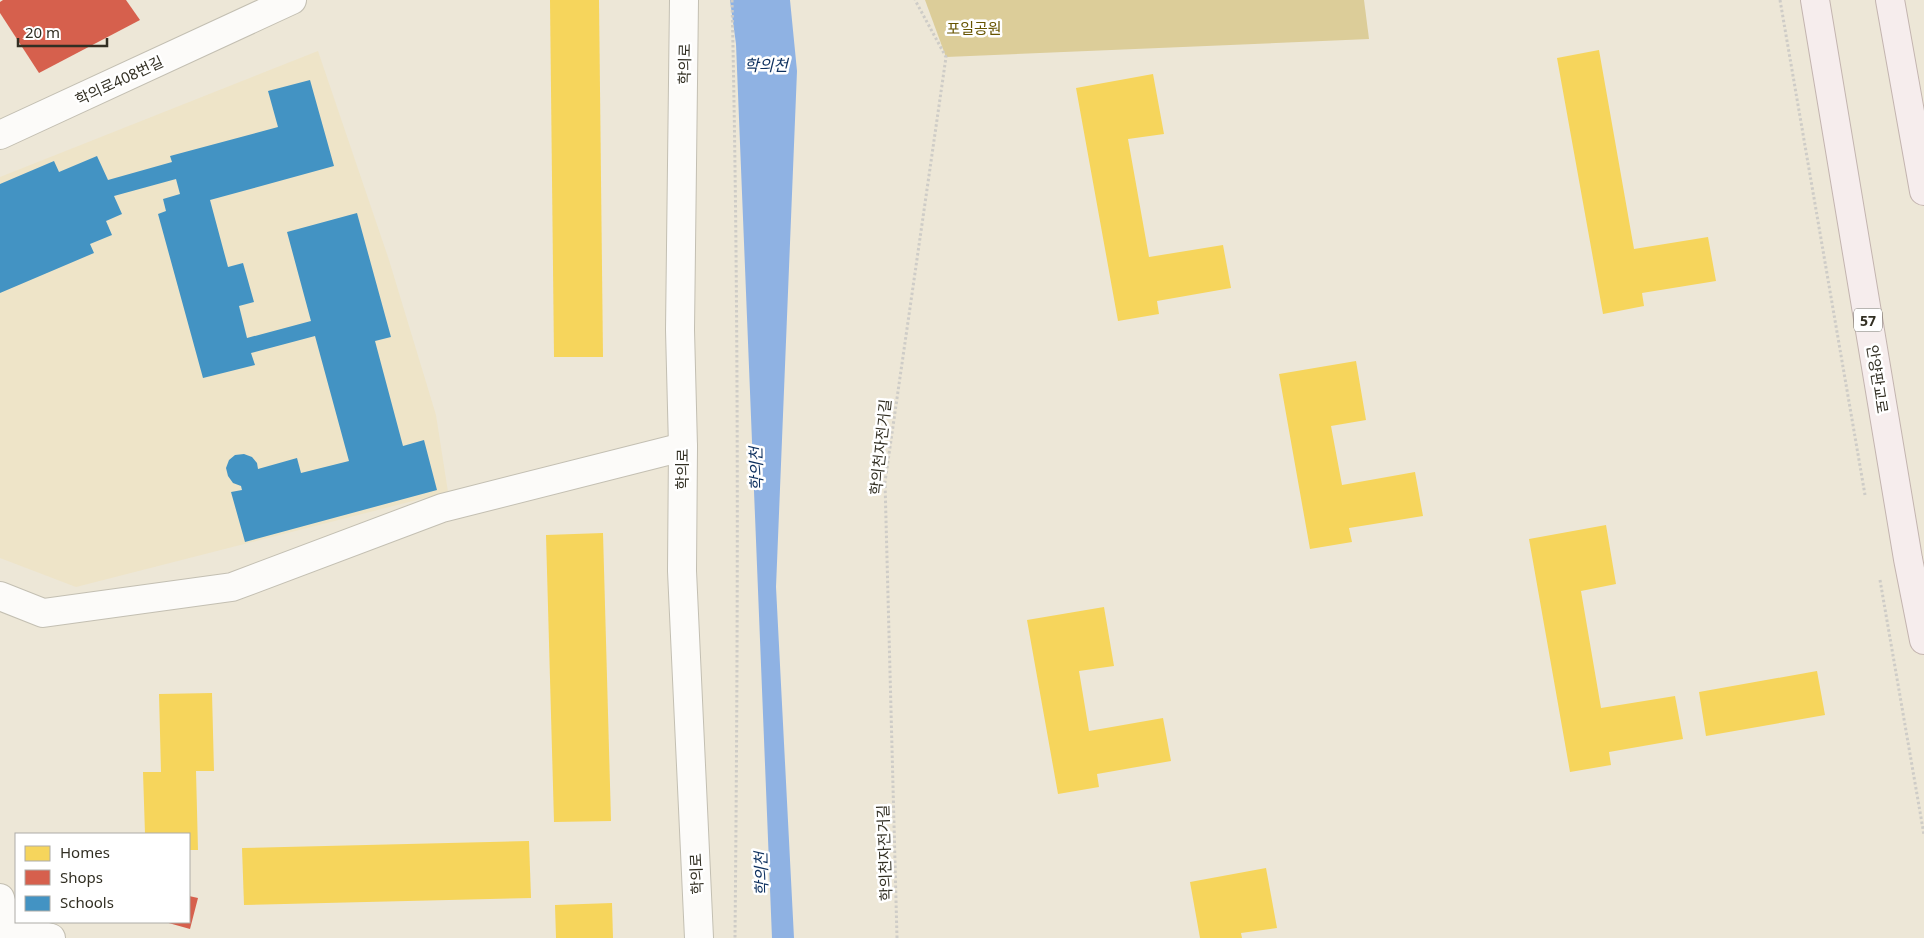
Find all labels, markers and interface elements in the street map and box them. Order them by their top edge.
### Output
scale bar [18,15,106,47]
park label: 포일공원 [946,18,1002,38]
text: 20 m [25,22,60,42]
street label: 학의로 [674,43,694,85]
street label: 학의로408번길 [72,51,166,109]
water label: 학의천 [744,54,790,76]
road number: 57 [1854,308,1882,332]
street label: 안양판교로 [1863,343,1893,415]
street label: 학의천자전거길 [865,398,895,496]
water label: 학의천 [745,444,767,491]
street label: 학의로 [672,448,692,490]
street label: 학의천자전거길 [872,804,896,902]
legend [15,833,190,923]
text: Homes [60,842,110,862]
water label: 학의천 [750,849,772,896]
street label: 학의로 [685,853,707,895]
text: Shops [60,867,103,887]
text: Schools [60,892,114,912]

